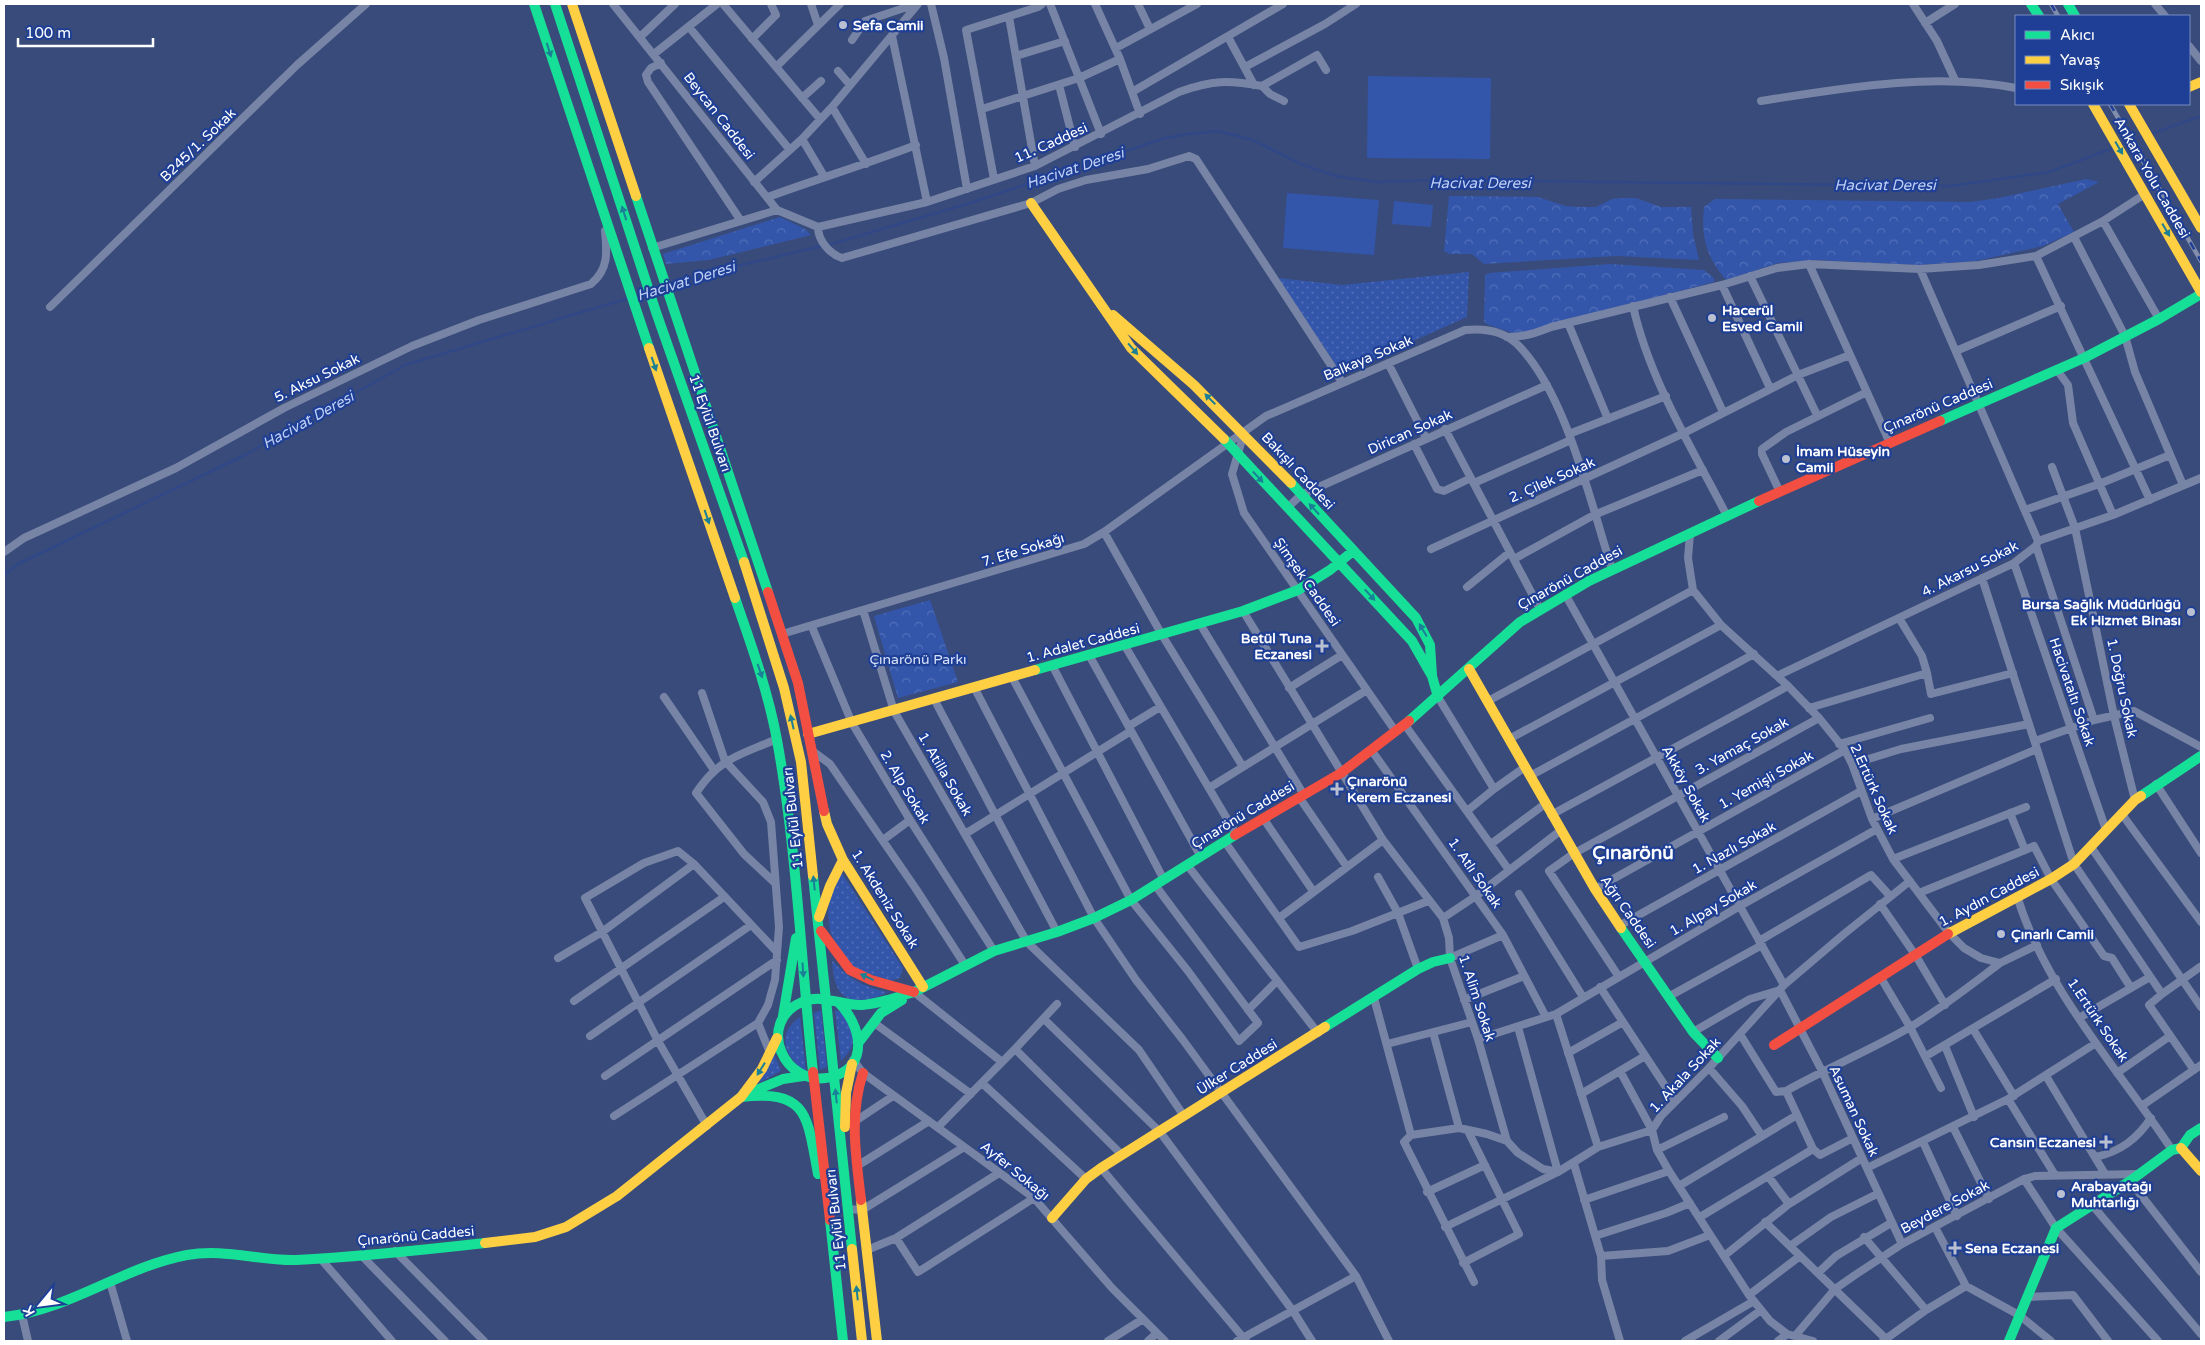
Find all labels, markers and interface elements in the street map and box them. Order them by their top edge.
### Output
scale bar [18,15,152,47]
legend [2015,15,2190,105]
place label: Sefa Camii [853,17,924,34]
marker: Sefa Camii [837,19,849,31]
text: 100 m [25,24,71,42]
text: Akıcı [2060,26,2095,44]
one-way arrow [545,43,553,58]
text: Yavaş [2060,51,2100,69]
street label: Beycan Caddesi [680,69,758,163]
text: Sıkışık [2060,76,2104,94]
street label: B245/1. Sokak [157,104,240,185]
street label: Ankara Yolu Caddesi [2110,115,2194,241]
street label: 11. Caddesi [1012,119,1090,167]
one-way arrow [2115,141,2123,156]
water label: Hacivat Deresi [1024,143,1128,192]
water label: Hacivat Deresi [1429,174,1533,192]
water label: Hacivat Deresi [1834,176,1938,194]
one-way arrow [620,205,628,220]
one-way arrow [2162,223,2170,238]
water label: Hacivat Deresi [635,257,739,304]
place label: Hacerül Esved Camii [1722,302,1803,335]
marker: Hacerül Esved Camii [1706,312,1718,324]
street label: Balkaya Sokak [1321,331,1416,384]
one-way arrow [1127,342,1139,354]
street label: 5. Aksu Sokak [272,350,363,406]
one-way arrow [651,356,658,371]
street label: 11 Eylül Bulvarı [685,372,735,474]
street label: Çınarönü Caddesi [1881,375,1995,437]
water label: Hacivat Deresi [259,386,359,453]
one-way arrow [1205,393,1217,405]
street label: Dirican Sokak [1365,406,1455,458]
street label: Bakışlı Caddesi [1258,429,1338,513]
place label: İmam Hüseyin Camii [1796,443,1890,476]
street label: 2. Çilek Sokak [1506,453,1598,506]
marker: İmam Hüseyin Camii [1780,453,1792,465]
one-way arrow [1252,471,1264,483]
one-way arrow [1308,504,1320,516]
one-way arrow [704,510,711,525]
street label: 7. Efe Sokağı [980,529,1066,571]
street label: Şimşek Caddesi [1270,534,1344,630]
street label: 4. Akarsu Sokak [1919,537,2021,601]
street label: Çınarönü Caddesi [1515,542,1625,614]
one-way arrow [1364,589,1376,601]
place label: Bursa Sağlık Müdürlüğü Ek Hizmet Binası [2022,596,2181,629]
marker: Bursa Sağlık Müdürlüğü Ek Hizmet Binası [2185,606,2197,618]
street label: 1. Adalet Caddesi [1024,620,1142,666]
one-way arrow [1418,623,1428,636]
place label: Betül Tuna Eczanesi [1241,630,1312,663]
street label: Hacivataltı Sokak [2045,635,2099,749]
street label: 1. Doğru Sokak [2103,637,2141,740]
marker: Betül Tuna Eczanesi [1316,640,1328,652]
park label: Çınarönü Parkı [869,651,967,668]
one-way arrow [756,664,764,679]
street label: 3. Yamaç Sokak [1693,713,1792,779]
one-way arrow [788,714,796,729]
street label: 1. Atilla Sokak [914,729,976,819]
street label: 2.Ertürk Sokak [1846,741,1902,837]
street label: Akköy Sokak [1658,743,1714,826]
street label: 2. Alp Sokak [876,747,934,827]
street label: 1. Yemişli Sokak [1716,747,1817,813]
street label: 11 Eylül Bulvarı [779,766,807,870]
place label: Çınarönü Kerem Eczanesi [1347,773,1452,806]
street label: Çınarönü Caddesi [1188,778,1298,852]
marker: Çınarönü Kerem Eczanesi [1331,783,1343,795]
street label: 1. Nazlı Sokak [1689,818,1779,878]
street label: 1. Atlı Sokak [1444,834,1506,912]
district label: Çınarönü [1592,842,1674,865]
street label: 1. Akdeniz Sokak [848,846,922,952]
street label: 1. Aydın Caddesi [1936,863,2042,931]
street label: Ağrı Caddesi [1597,872,1659,952]
one-way arrow [810,874,818,890]
street label: 1. Alpay Sokak [1666,876,1760,940]
place label: Çınarlı Camii [2011,926,2094,943]
marker: Çınarlı Camii [1995,928,2007,940]
street label: 1. Alim Sokak [1455,953,1499,1044]
one-way arrow [799,962,807,978]
one-way arrow [860,973,874,981]
street label: 1.Ertürk Sokak [2064,975,2132,1065]
street label: 1. Akala Sokak [1646,1034,1725,1116]
street label: Ülker Caddesi [1194,1035,1280,1099]
one-way arrow [757,1062,766,1075]
street label: Asuman Sokak [1825,1063,1883,1160]
one-way arrow [832,1088,840,1104]
place label: Cansın Eczanesi [1990,1134,2096,1151]
marker: Cansın Eczanesi [2100,1136,2112,1148]
street label: Ayfer Sokağı [977,1138,1053,1204]
street label: 11 Eylül Bulvarı [822,1168,850,1272]
street label: Beydere Sokak [1898,1176,1993,1238]
place label: Arabayatağı Muhtarlığı [2071,1178,2152,1211]
marker: Arabayatağı Muhtarlığı [2055,1188,2067,1200]
street label: Çınarönü Caddesi [357,1222,475,1250]
place label: Sena Eczanesi [1965,1240,2059,1257]
marker: Sena Eczanesi [1949,1242,1961,1254]
north arrow [15,1280,65,1330]
one-way arrow [853,1284,861,1300]
text: K [19,1302,39,1319]

